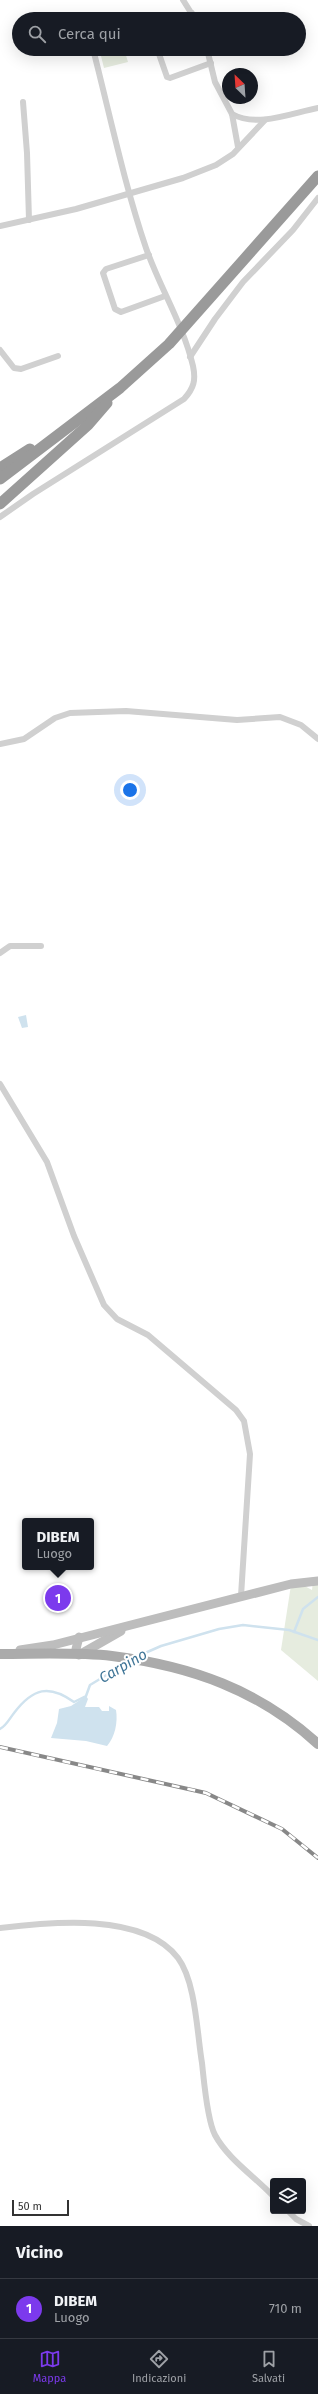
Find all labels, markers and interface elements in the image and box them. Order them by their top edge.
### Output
search box [12,12,306,56]
icon: search [26,23,48,45]
text: Cerca qui [58,25,121,43]
north arrow [222,68,258,104]
your location [120,780,140,800]
popup [22,1518,94,1570]
text: DIBEM [36,1528,80,1546]
text: Luogo [36,1546,72,1561]
pin: 1 [45,1583,71,1613]
water label: Carpino [96,1645,150,1687]
map controls [270,2178,306,2214]
button: layers [270,2178,306,2214]
scale bar [12,2198,69,2217]
text: 50 m [18,2200,42,2213]
text: Vicino [16,2242,63,2263]
text: DIBEM [54,2292,97,2310]
text: 1 [26,2301,32,2316]
text: 710 m [269,2301,302,2316]
text: Luogo [54,2310,90,2325]
tab: Mappa [33,2348,66,2385]
tab: Indicazioni [132,2348,186,2385]
tab: Salvati [252,2348,285,2385]

